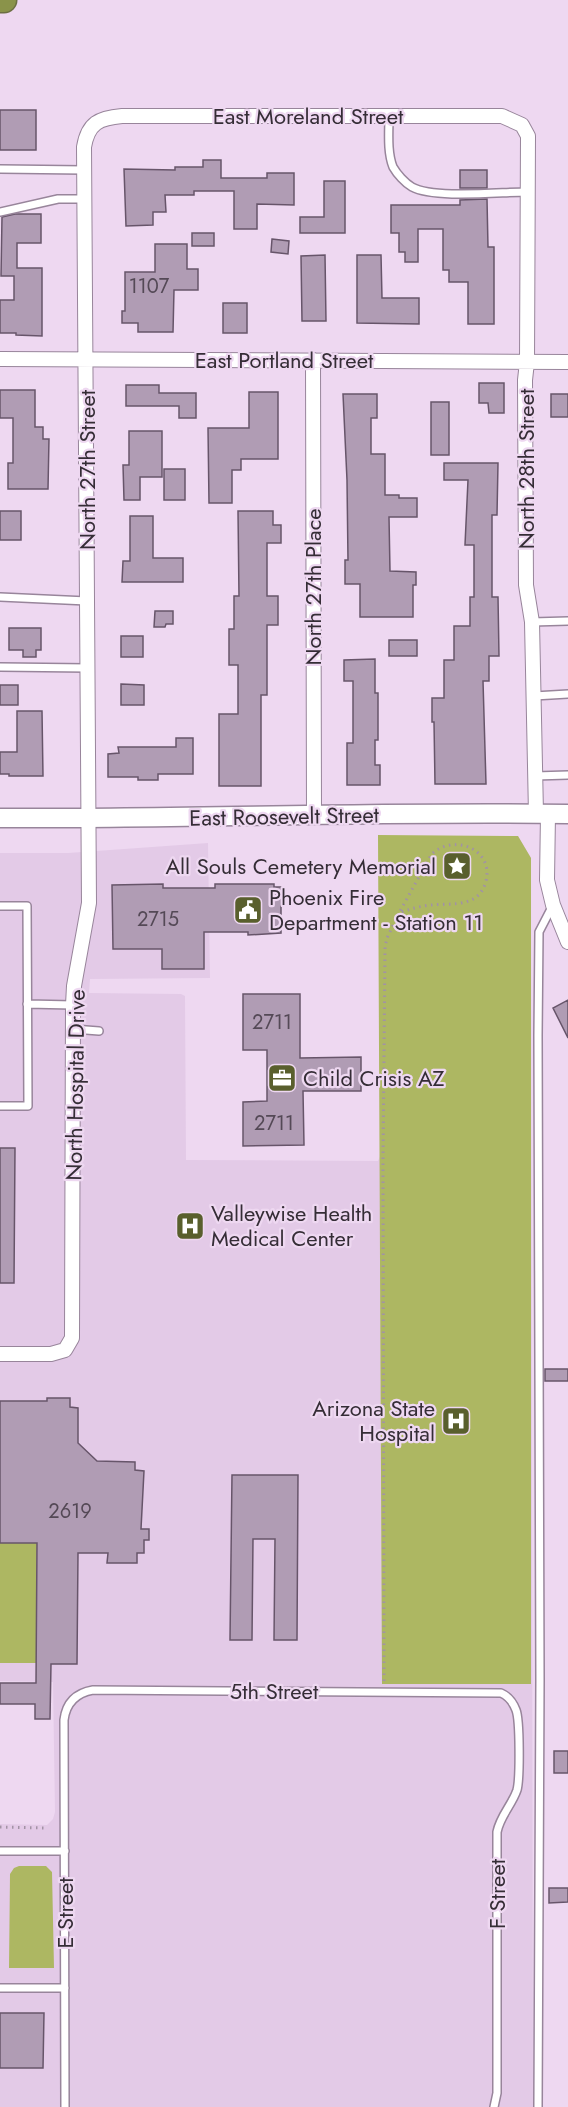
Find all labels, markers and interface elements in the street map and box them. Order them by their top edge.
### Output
street label: East Moreland Street [213,100,404,132]
house number: 1107 [129,272,170,301]
street label: East Portland Street [195,344,374,376]
street label: North 28th Street [510,388,542,549]
street label: North 27th Street [71,389,103,550]
street label: North 27th Place [297,508,329,666]
street label: East Roosevelt Street [189,798,380,834]
place label: All Souls Cemetery Memorial [165,850,436,882]
place icon: All Souls Cemetery Memorial [441,850,473,882]
place label: Phoenix Fire Department - Station 11 [269,881,483,938]
public building icon: Phoenix Fire Department - Station 11 [232,894,264,926]
house number: 2715 [137,905,179,934]
street label: North Hospital Drive [57,989,93,1181]
house number: 2711 [252,1008,292,1037]
office icon: Child Crisis AZ [266,1062,298,1094]
place label: Child Crisis AZ [303,1062,444,1094]
house number: 2711 [254,1109,294,1138]
place label: Valleywise Health Medical Center [211,1197,372,1254]
hospital icon: Valleywise Health Medical Center [174,1210,206,1242]
place label: Arizona State Hospital [312,1392,435,1449]
hospital icon: Arizona State Hospital [440,1405,472,1437]
house number: 2619 [48,1497,92,1526]
street label: 5th Street [230,1675,319,1707]
street label: F Street [481,1858,513,1929]
street label: E Street [49,1877,81,1949]

